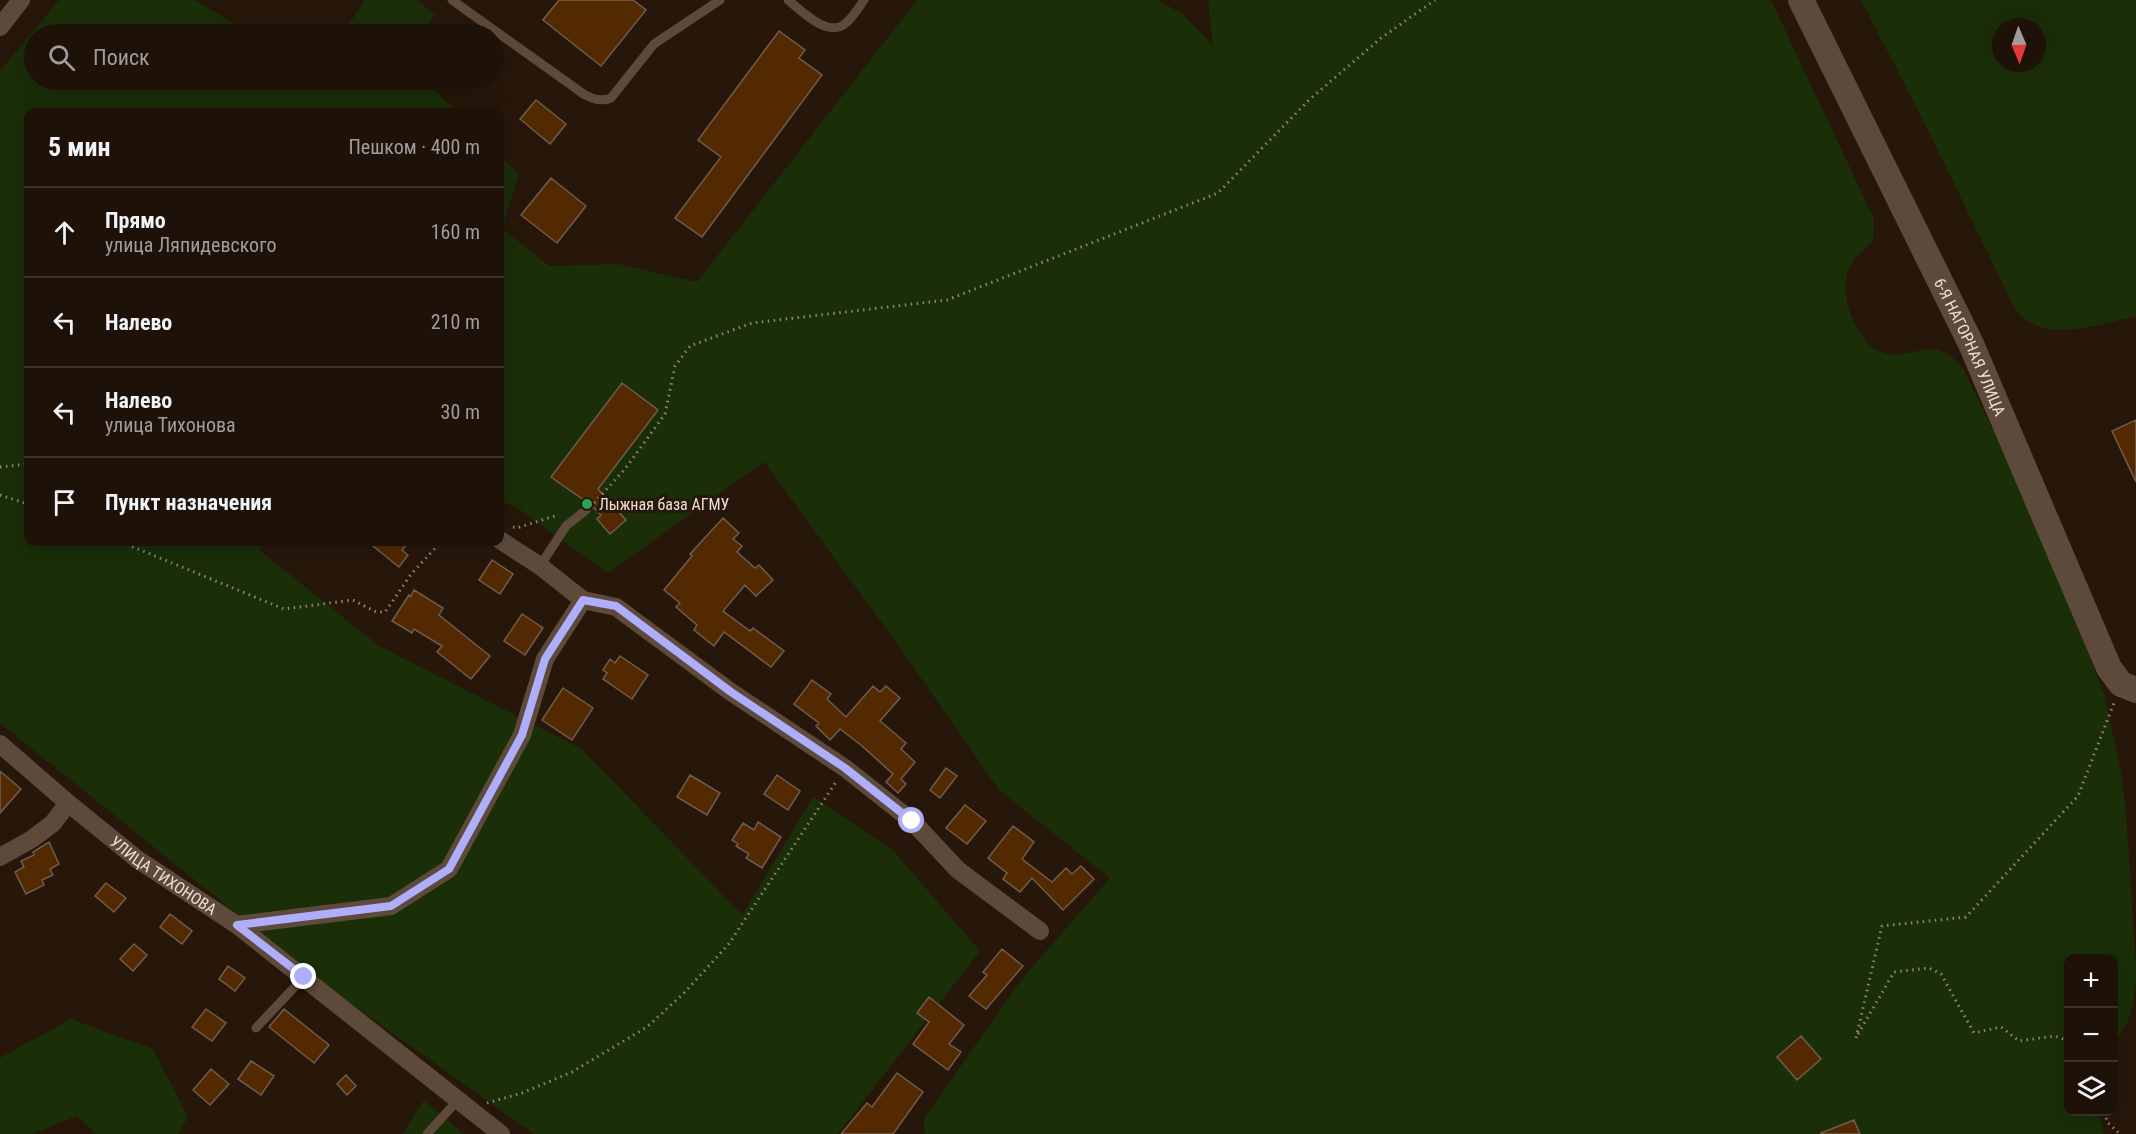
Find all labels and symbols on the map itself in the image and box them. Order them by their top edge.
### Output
north arrow [1992,18,2046,72]
street label: 6-Я НАГОРНАЯ УЛИЦА [1930,275,2009,419]
place label: Лыжная база АГМУ [599,495,730,514]
marker: Лыжная база АГМУ [580,497,594,511]
route start [898,807,924,833]
street label: УЛИЦА ТИХОНОВА [106,832,220,919]
route end [290,963,316,989]

